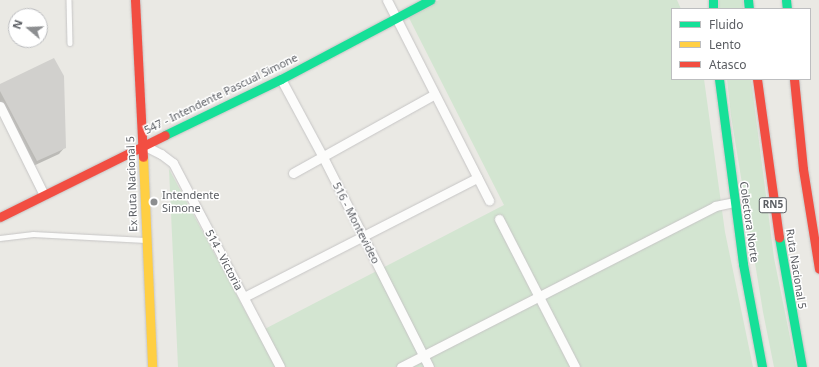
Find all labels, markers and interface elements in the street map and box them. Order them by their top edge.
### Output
north arrow [8,8,48,48]
legend [671,8,811,80]
text: Fluido [709,16,743,33]
text: N [9,18,26,31]
text: Lento [709,36,741,53]
street label: 547 - Intendente Pascual Simone [142,51,300,137]
text: Atasco [709,56,747,73]
street label: Ex Ruta Nacional 5 [124,136,140,232]
street label: 516 - Montevideo [330,180,382,266]
street label: Colectora Norte [737,181,761,263]
place label: Intendente Simone [162,189,219,215]
marker: Intendente Simone [149,197,159,207]
road number: RN5 [758,197,788,213]
street label: 514 - Victoria [202,227,246,293]
street label: Ruta Nacional 5 [783,228,809,310]

